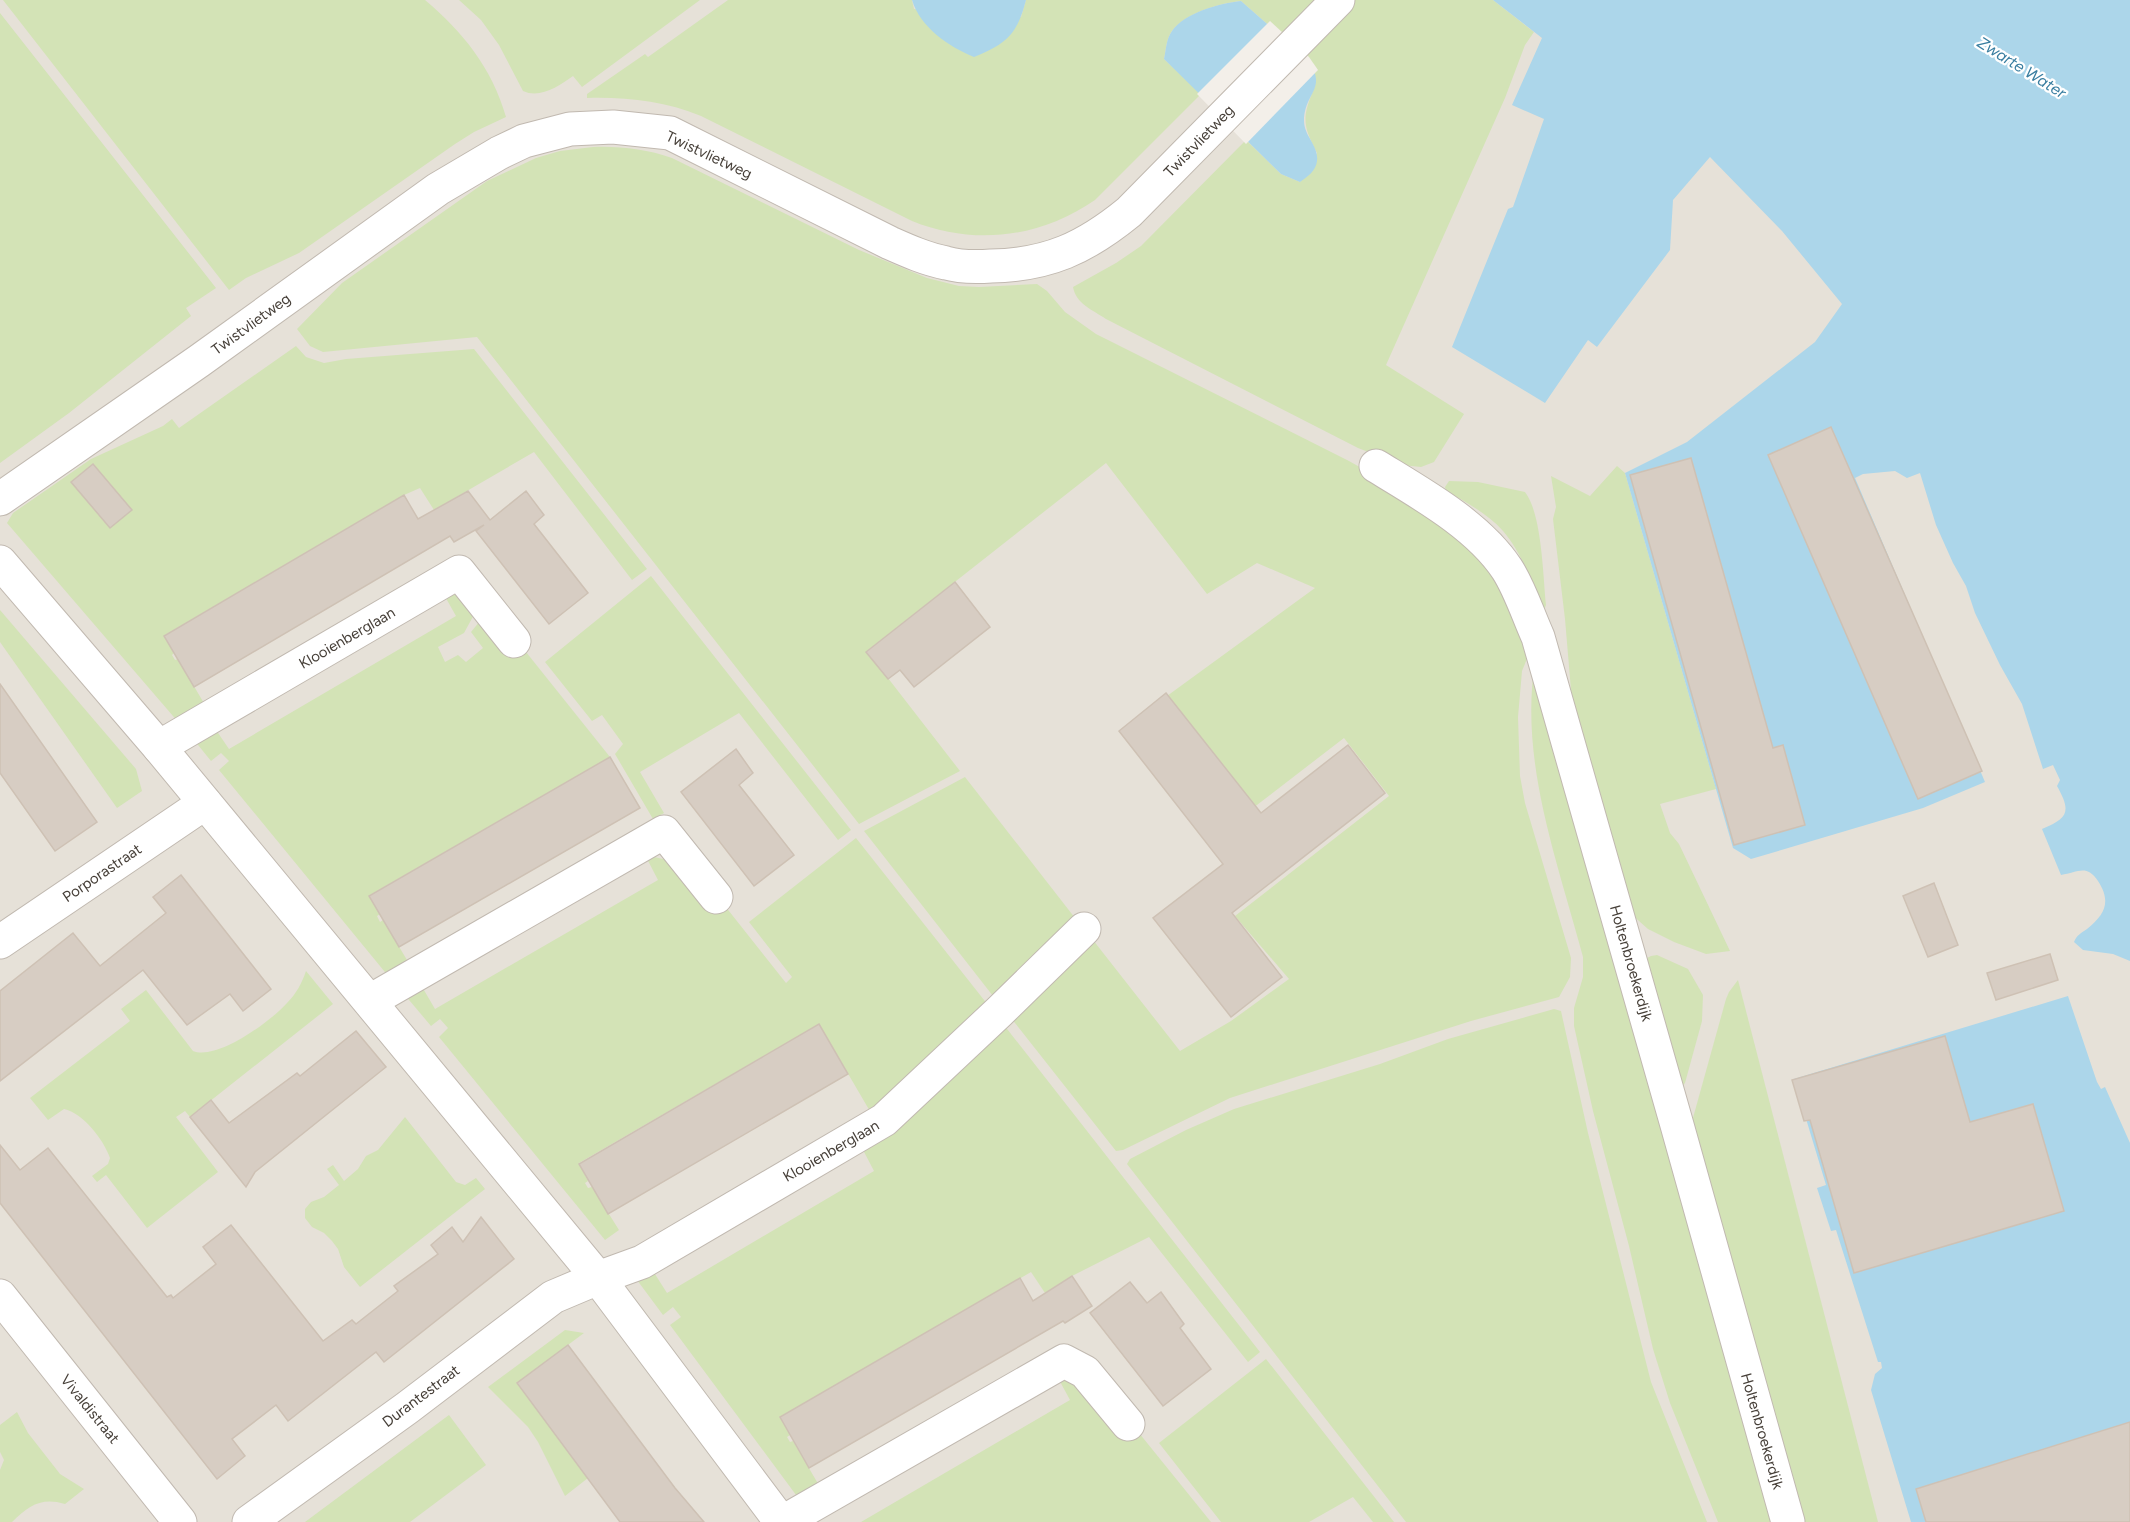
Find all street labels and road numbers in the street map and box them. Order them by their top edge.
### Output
street label: Twistvlietweg [1160,101,1238,181]
street label: Twistvlietweg [663,127,755,183]
street label: Twistvlietweg [208,289,294,359]
street label: Klooienberglaan [296,603,398,673]
street label: Porporastraat [59,840,145,906]
street label: Holtenbroekerdijk [1606,903,1656,1024]
street label: Klooienberglaan [780,1116,882,1186]
street label: Durantestraat [379,1361,464,1431]
street label: Vivaldistraat [57,1371,123,1447]
street label: Holtenbroekerdijk [1737,1371,1787,1492]

